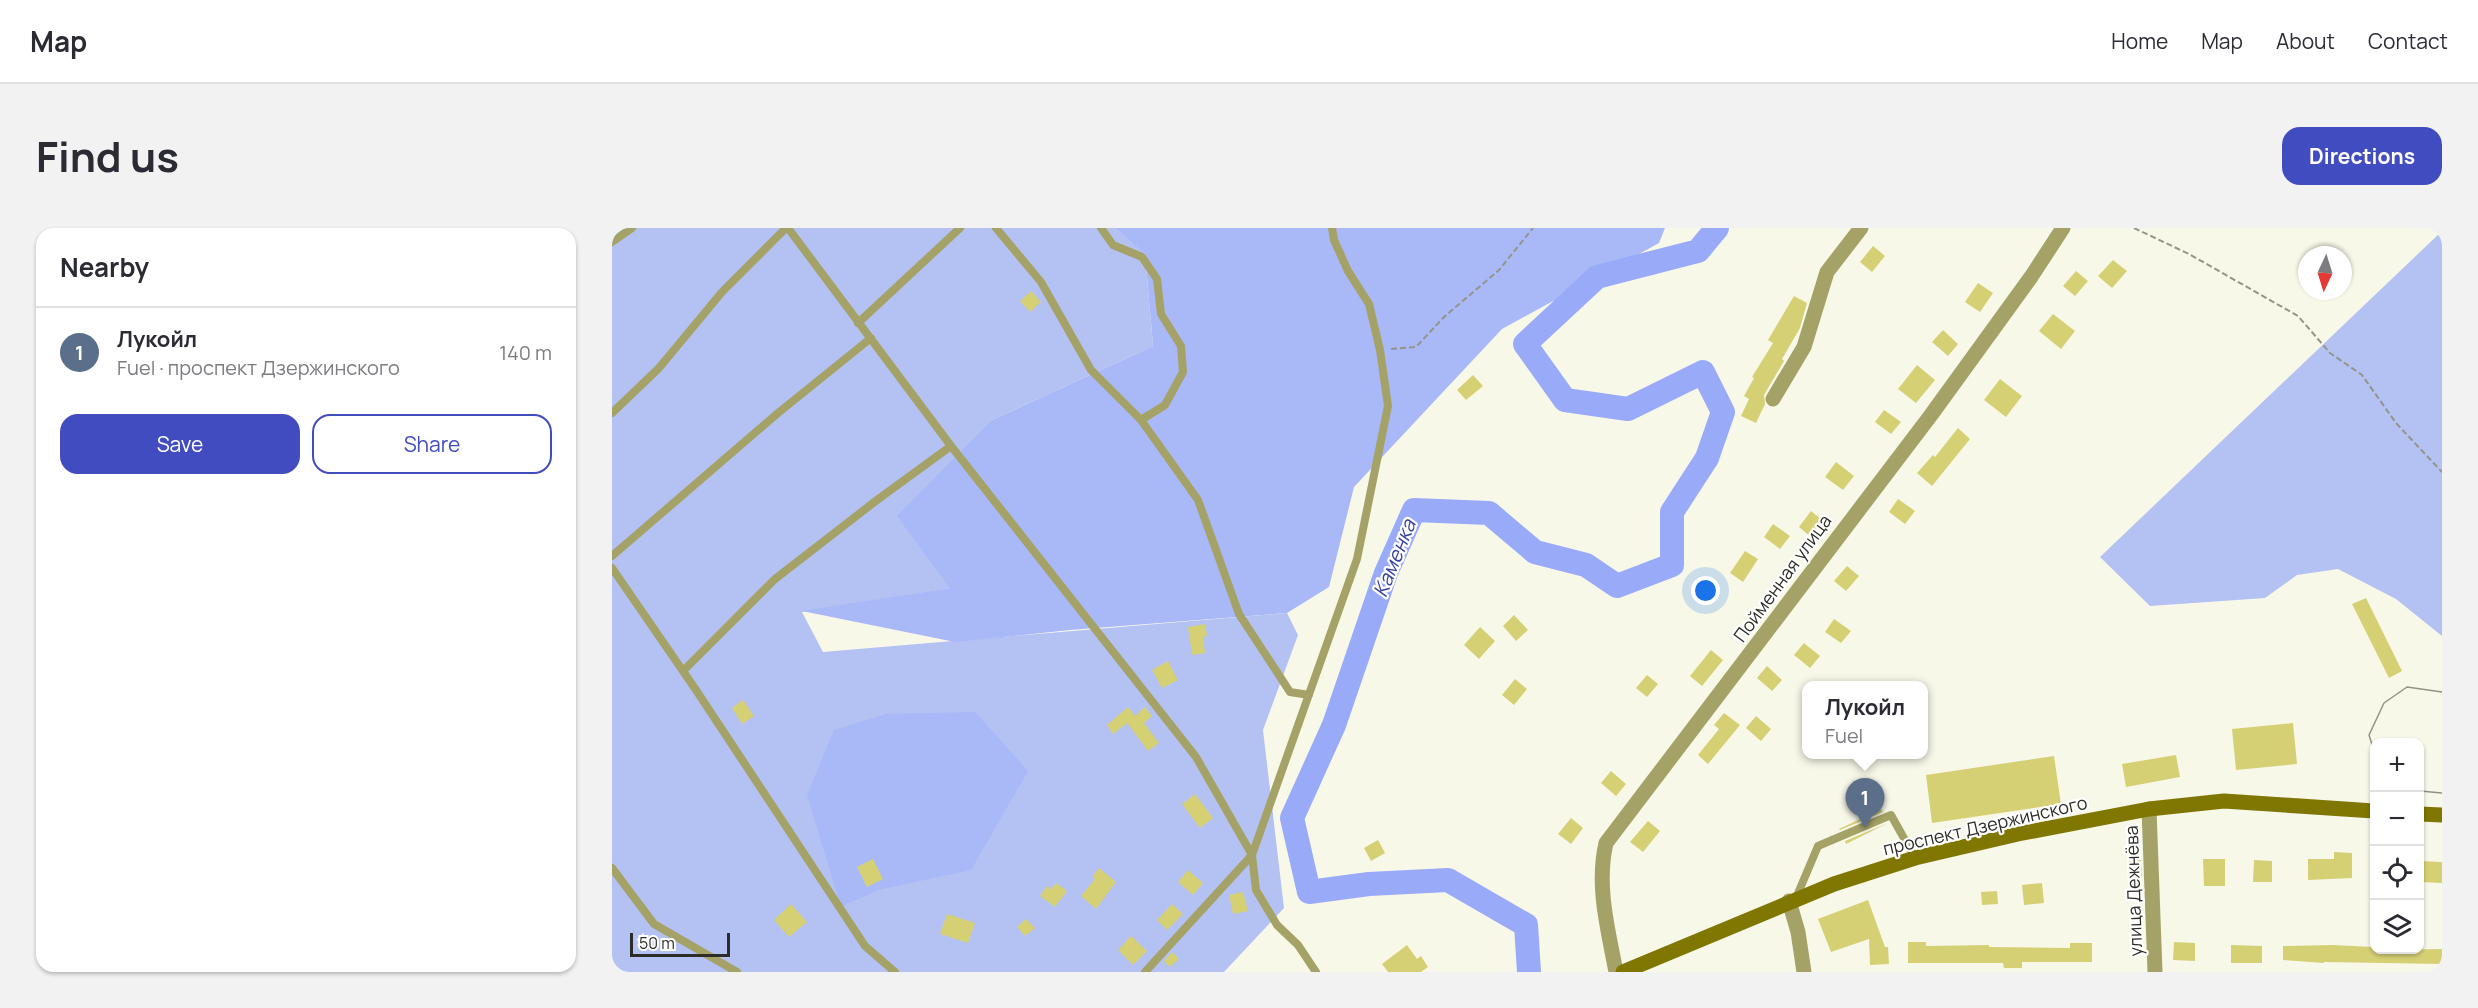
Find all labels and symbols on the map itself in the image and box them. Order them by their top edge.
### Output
north arrow [2298,246,2352,300]
street label: Пойменная улица [1728,509,1836,647]
water label: Каменка [1366,514,1422,601]
your location [1691,576,1720,605]
pin: 1 [1846,778,1884,828]
street label: проспект Дзержинского [1881,790,2089,860]
street label: улица Дежнёва [2119,825,2147,957]
scale bar [630,930,730,958]

